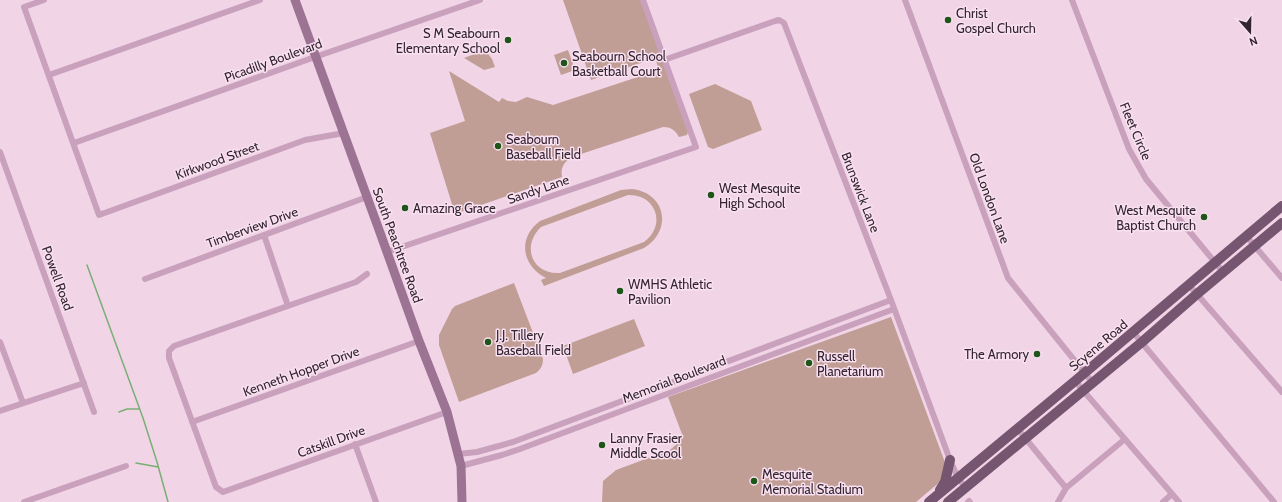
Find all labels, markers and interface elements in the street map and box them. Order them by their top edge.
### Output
place label: Christ Gospel Church [956,5,1036,36]
north arrow [1230,12,1270,52]
marker: Christ Gospel Church [943,15,953,25]
place label: S M Seabourn Elementary School [396,25,500,56]
text: N [1247,33,1259,49]
street label: Picadilly Boulevard [222,35,324,85]
marker: S M Seabourn Elementary School [503,35,513,45]
place label: Seabourn School Basketball Court [572,48,666,79]
marker: Seabourn School Basketball Court [559,58,569,68]
street label: Fleet Circle [1117,100,1155,163]
place label: Seabourn Baseball Field [506,131,581,162]
street label: Kirkwood Street [173,137,261,182]
marker: Seabourn Baseball Field [493,141,503,151]
street label: Brunswick Lane [838,150,884,235]
street label: Old London Lane [966,151,1014,246]
street label: Sandy Lane [505,171,571,207]
place label: West Mesquite High School [719,180,801,211]
street label: South Peachtree Road [370,185,426,305]
marker: West Mesquite High School [706,190,716,200]
place label: Amazing Grace [413,200,496,216]
place label: West Mesquite Baptist Church [1115,202,1196,233]
street label: Timberview Drive [204,203,300,251]
marker: Amazing Grace [400,203,410,213]
marker: West Mesquite Baptist Church [1199,212,1209,222]
street label: Powell Road [39,243,77,313]
place label: WMHS Athletic Pavilion [628,276,712,307]
marker: WMHS Athletic Pavilion [615,286,625,296]
street label: Scyene Road [1065,316,1131,374]
place label: J.J. Tillery Baseball Field [495,327,571,358]
marker: J.J. Tillery Baseball Field [483,337,493,347]
street label: Kenneth Hopper Drive [241,342,362,399]
place label: The Armory [964,346,1029,362]
place label: Russell Planetarium [817,348,883,379]
marker: The Armory [1032,349,1042,359]
street label: Memorial Boulevard [620,352,728,406]
marker: Russell Planetarium [804,358,814,368]
street label: Catskill Drive [295,421,367,461]
place label: Lanny Frasier Middle Scool [610,430,683,461]
marker: Lanny Frasier Middle Scool [597,440,607,450]
place label: Mesquite Memorial Stadium [762,466,863,497]
marker: Mesquite Memorial Stadium [749,476,759,486]

